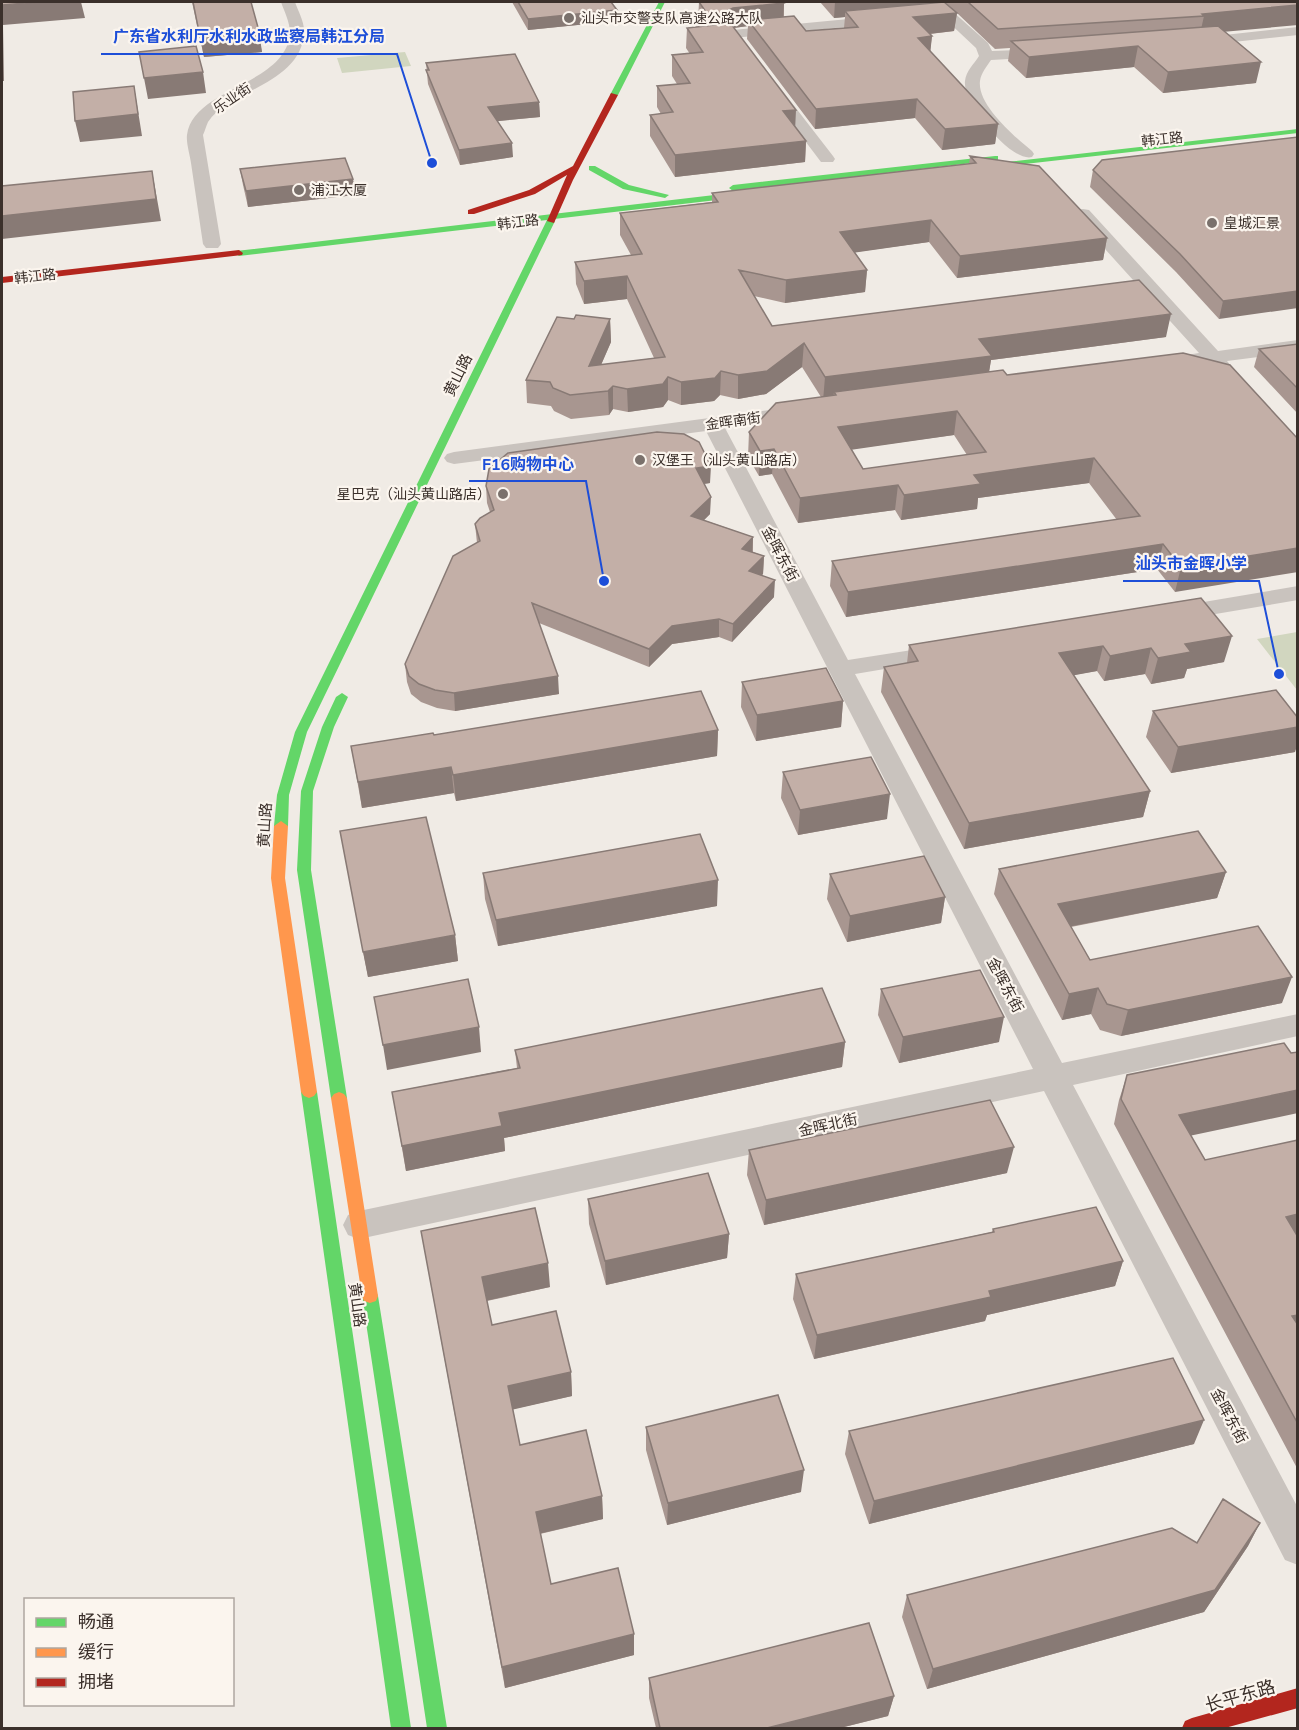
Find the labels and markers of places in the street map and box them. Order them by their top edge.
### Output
place label: 汕头市交警支队高速公路大队 [581,9,763,28]
marker: 汕头市交警支队高速公路大队 [562,11,576,25]
callout: 广东省水利厅水利水政监察局韩江分局 [101,20,397,54]
place label: 浦江大厦 [311,181,367,200]
marker: 浦江大厦 [292,183,306,197]
place label: 皇城汇景 [1224,214,1280,233]
marker: 皇城汇景 [1205,216,1219,230]
callout: F16购物中心 [469,447,586,481]
place label: 汉堡王（汕头黄山路店） [652,451,806,470]
marker: 汉堡王（汕头黄山路店） [633,453,647,467]
place label: 星巴克（汕头黄山路店） [337,485,491,504]
marker: 星巴克（汕头黄山路店） [496,487,510,501]
callout: 汕头市金晖小学 [1123,547,1259,581]

